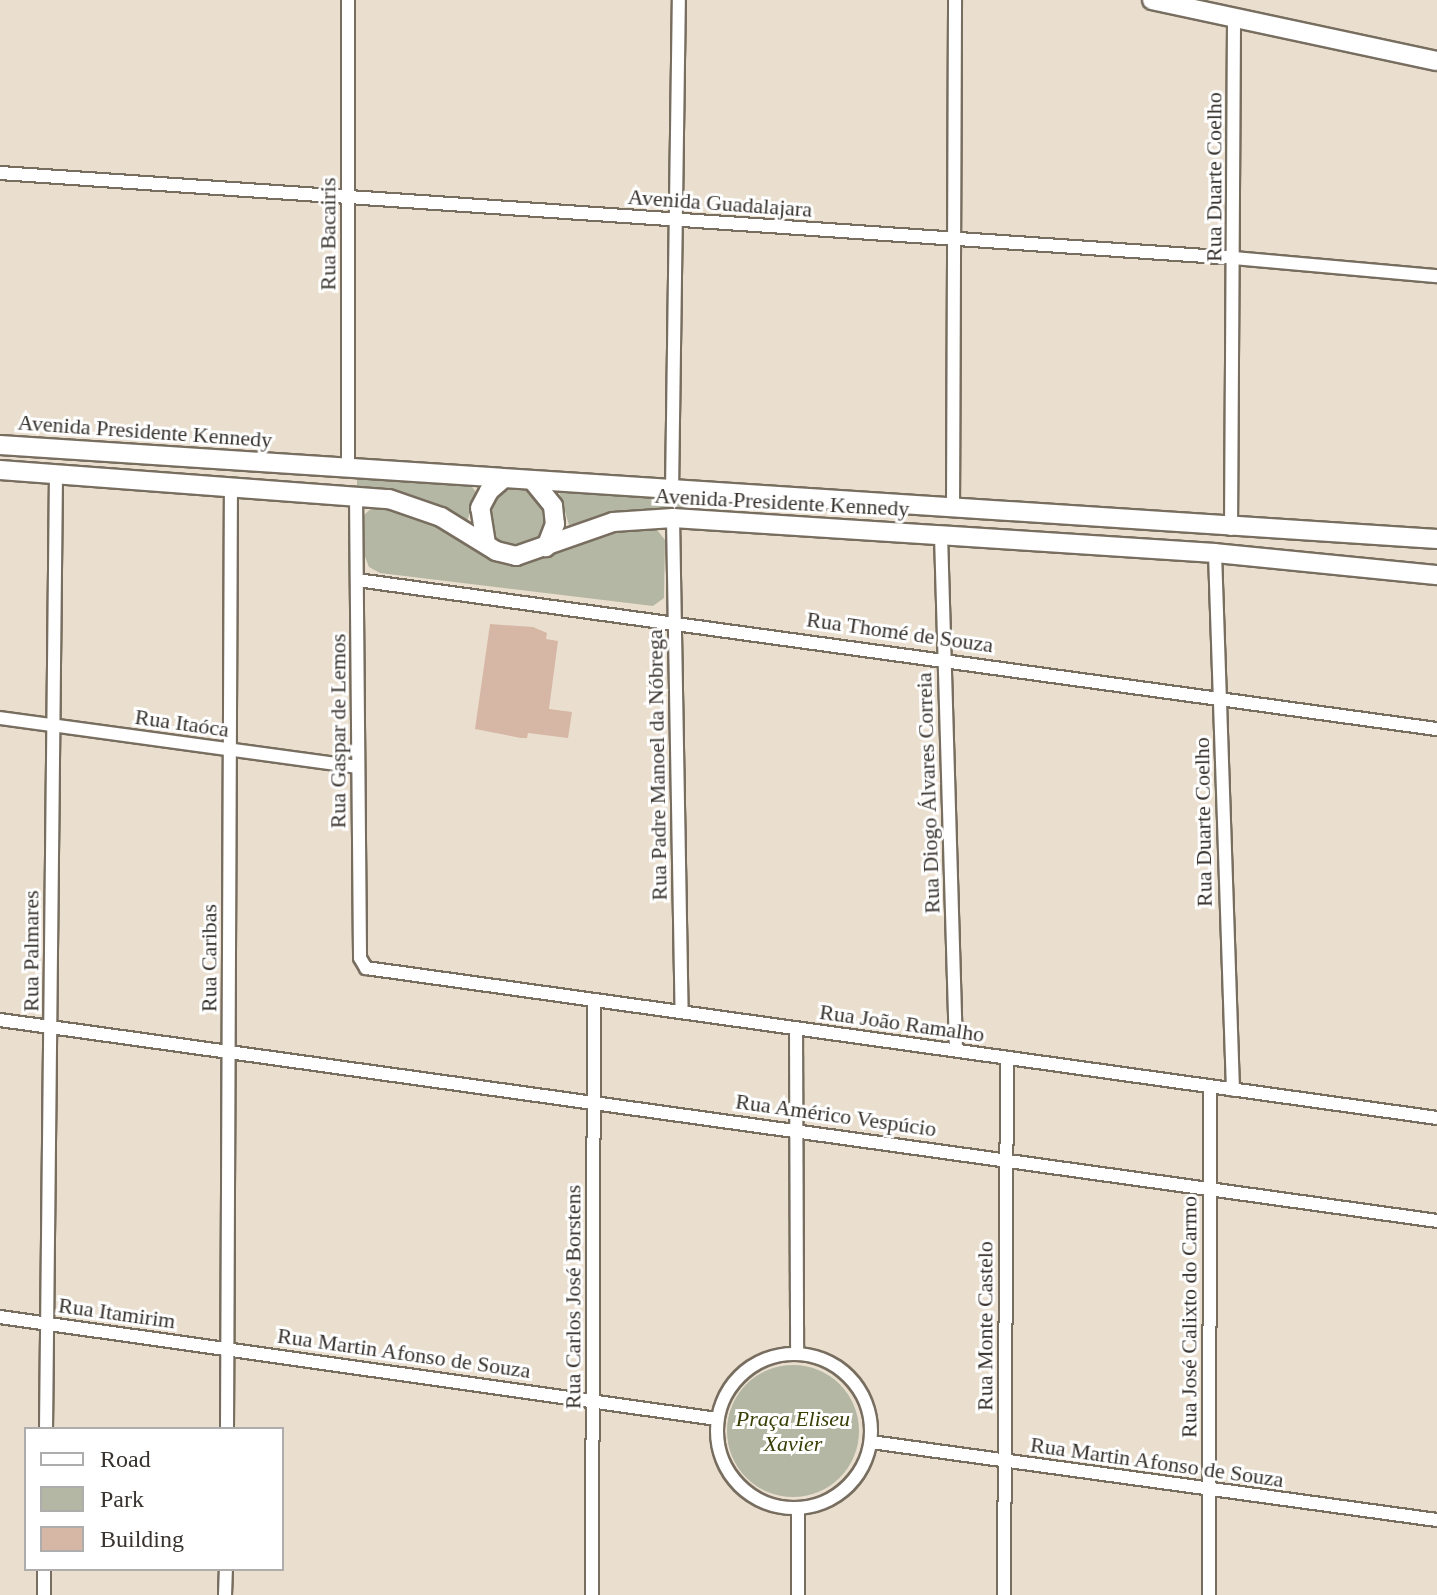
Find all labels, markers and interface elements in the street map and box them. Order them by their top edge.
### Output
street label: Rua Duarte Coelho [1201,92,1227,262]
street label: Rua Bacairis [315,177,341,291]
street label: Avenida Guadalajara [627,183,813,223]
street label: Avenida Presidente Kennedy [17,409,273,453]
street label: Avenida Presidente Kennedy [654,482,910,522]
street label: Rua Thomé de Souza [805,606,995,658]
street label: Rua Padre Manoel da Nóbrega [641,629,673,901]
street label: Rua Gaspar de Lemos [325,634,351,828]
street label: Rua Diogo Álvares Correia [911,672,945,914]
street label: Rua Itaóca [133,703,231,743]
street label: Rua Duarte Coelho [1188,737,1218,907]
street label: Rua Palmares [18,890,44,1012]
street label: Rua Caribas [196,904,222,1012]
street label: Rua João Ramalho [818,998,986,1048]
street label: Rua Américo Vespúcio [733,1088,939,1142]
street label: Rua Carlos José Borstens [560,1185,586,1409]
street label: Rua José Calixto do Carmo [1176,1196,1202,1438]
street label: Rua Monte Castelo [972,1241,998,1411]
street label: Rua Itamirim [57,1292,177,1334]
street label: Rua Martin Afonso de Souza [275,1322,533,1384]
park label: Praça Eliseu Xavier [736,1405,850,1456]
legend [24,1427,284,1571]
street label: Rua Martin Afonso de Souza [1028,1431,1286,1493]
text: Road [100,1446,151,1472]
text: Park [100,1486,144,1512]
text: Building [100,1526,184,1552]

